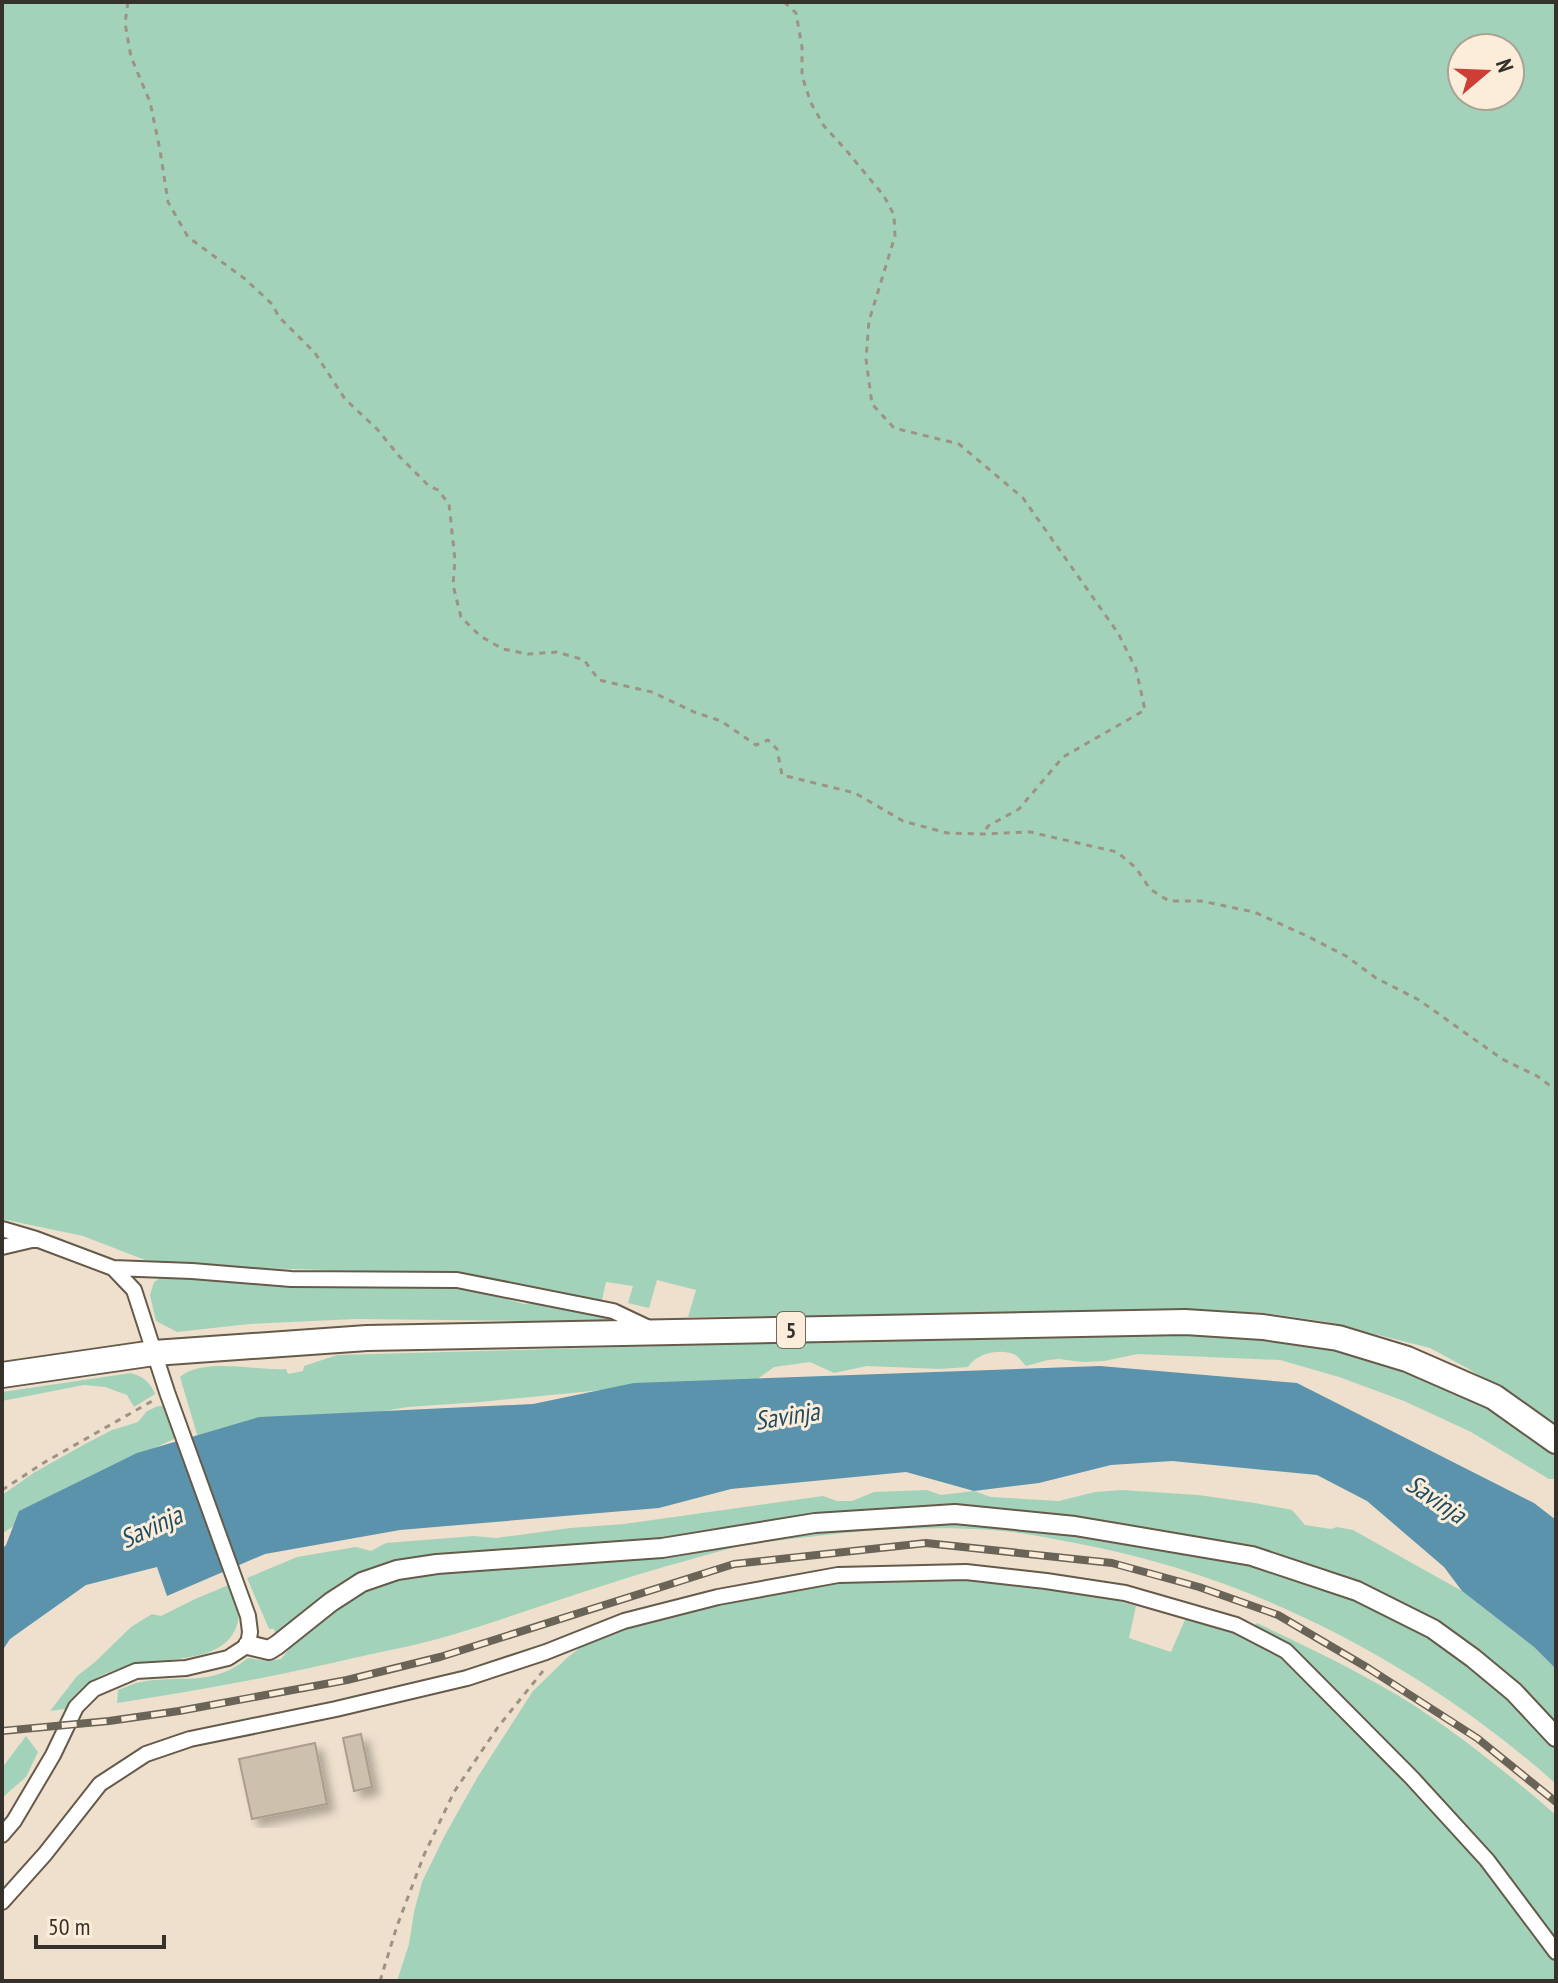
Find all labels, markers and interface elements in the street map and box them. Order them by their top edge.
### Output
north arrow [1446,32,1526,112]
text: N [1490,55,1520,76]
road number: 5 [777,1312,805,1348]
water label: Savinja [752,1394,823,1437]
water label: Savinja [1400,1467,1474,1531]
water label: Savinja [115,1497,189,1555]
scale bar [36,1899,164,1949]
text: 50 m [48,1911,90,1942]

